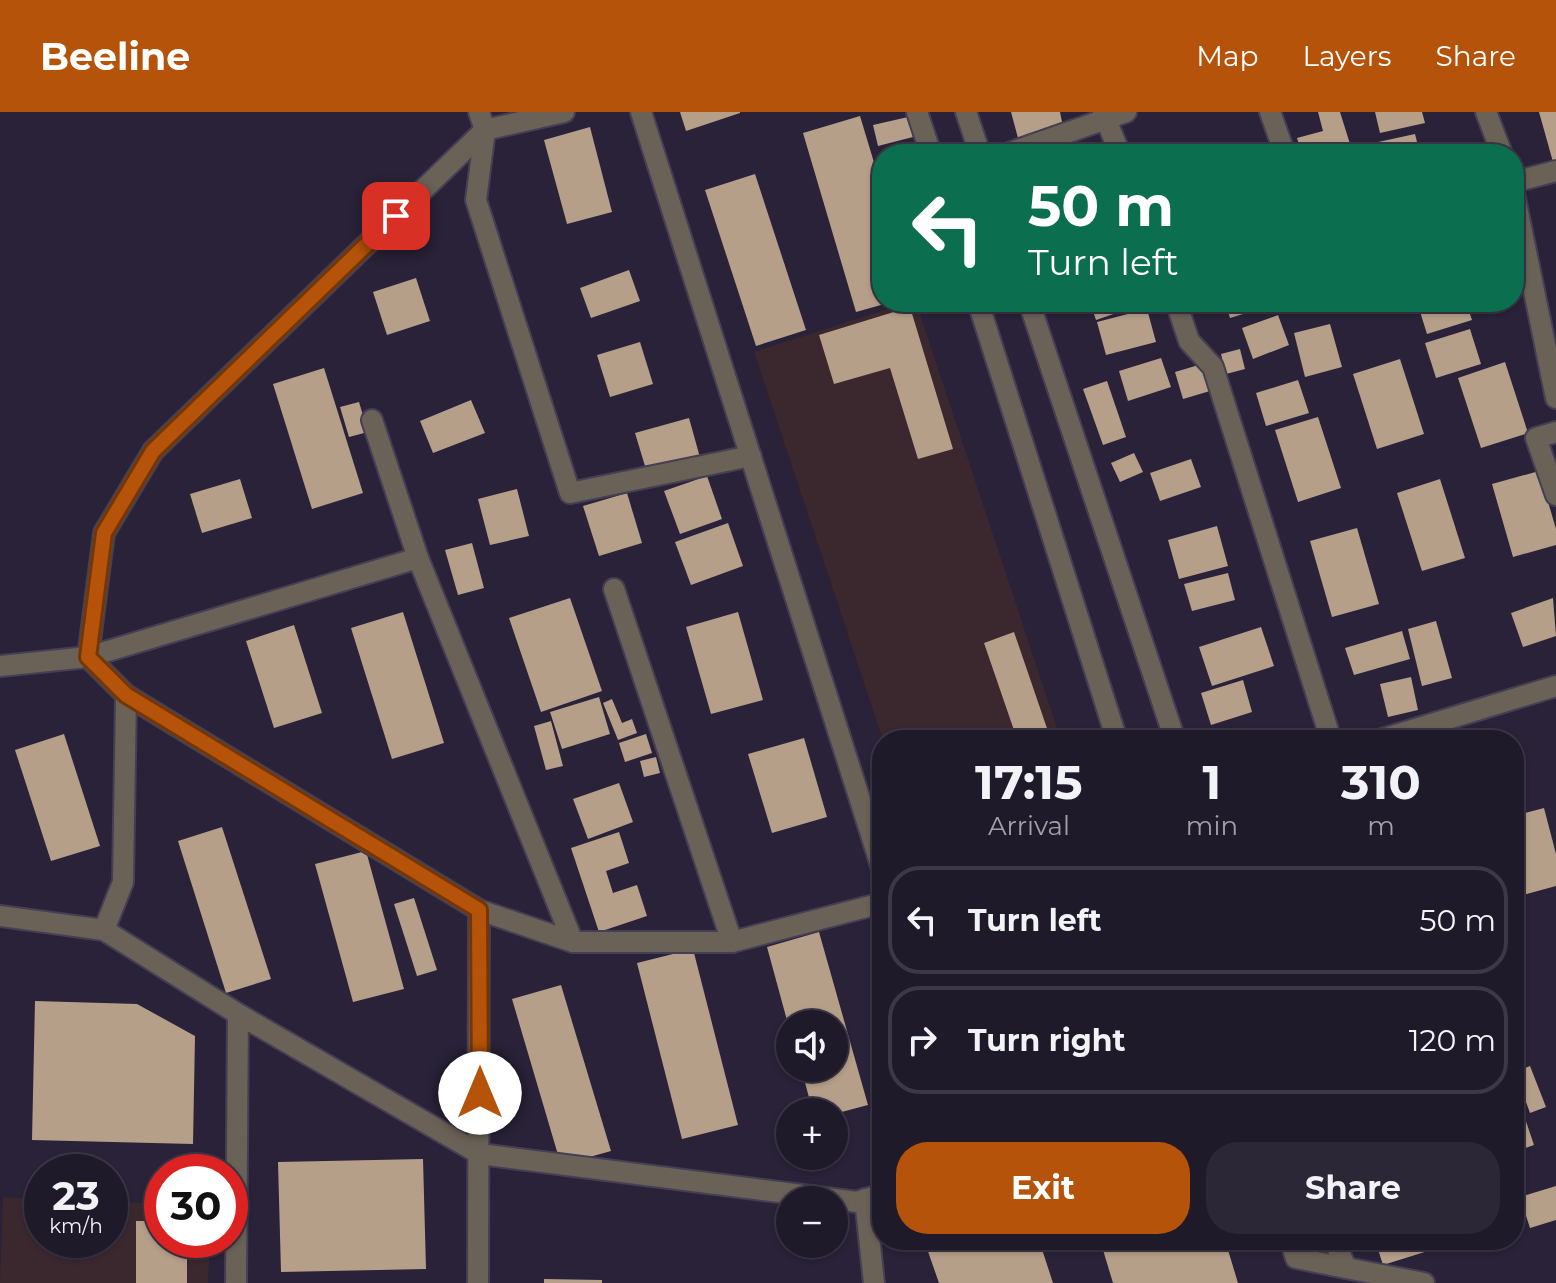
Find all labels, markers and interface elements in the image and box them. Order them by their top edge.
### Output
text: Beeline [40,33,190,80]
text: Map [1196,39,1259,73]
text: Layers [1303,39,1392,73]
text: Share [1436,39,1516,73]
text: 50 m [1028,172,1174,240]
icon: left [896,176,1000,280]
pin [362,182,430,250]
icon: arrive [374,194,418,238]
text: Turn left [1028,240,1179,284]
text: 17:15 [975,753,1083,811]
text: 1 [1202,753,1221,811]
text: 310 [1341,753,1421,811]
text: Arrival [988,810,1070,842]
text: min [1186,810,1238,842]
text: m [1367,810,1395,842]
icon: left [900,898,944,942]
text: Turn left [968,902,1101,939]
text: 50 m [1419,902,1496,939]
map controls [776,1010,848,1258]
button: sound [776,1010,848,1082]
icon: right [900,1018,944,1062]
text: Turn right [968,1022,1125,1059]
text: 120 m [1409,1022,1496,1059]
position arrow [438,1051,522,1135]
button: + [776,1098,848,1170]
button: Exit [896,1142,1190,1234]
button: Share [1206,1142,1500,1234]
speed limit sign: 30 [144,1154,248,1258]
text: 23 [52,1171,100,1220]
button: − [776,1186,848,1258]
text: km/h [49,1214,103,1238]

